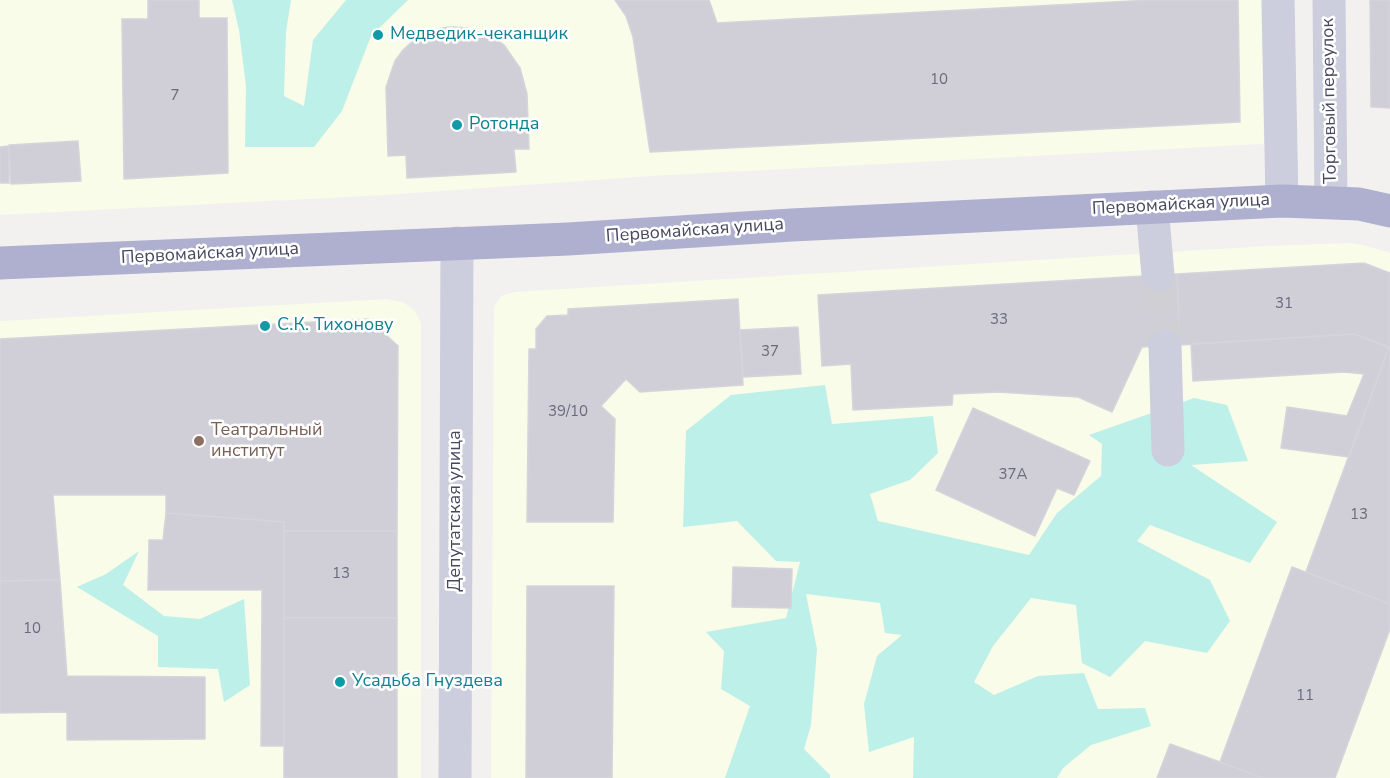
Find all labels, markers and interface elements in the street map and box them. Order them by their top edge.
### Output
street label: Торговый переулок [1318,18,1342,184]
place label: Медведик-чеканщик [390,24,568,46]
marker: Медведик-чеканщик [371,28,385,42]
house number: 10 [930,71,948,89]
house number: 7 [171,87,179,105]
place label: Ротонда [469,114,539,136]
marker: Ротонда [450,118,464,132]
street label: Первомайская улица [1091,190,1271,220]
street label: Первомайская улица [605,214,785,248]
street label: Первомайская улица [120,239,300,269]
house number: 31 [1275,295,1293,313]
house number: 33 [990,311,1008,329]
place label: С.К. Тихонову [277,315,393,337]
marker: С.К. Тихонову [258,319,272,333]
house number: 37 [761,343,779,361]
house number: 39/10 [548,403,588,421]
place label: Театральный институт [211,420,323,462]
street label: Депутатская улица [445,430,467,592]
marker: Театральный институт [192,434,206,448]
house number: 37А [999,466,1027,484]
house number: 13 [1350,506,1368,524]
house number: 13 [332,565,350,583]
house number: 10 [23,620,41,638]
place label: Усадьба Гнуздева [352,671,503,693]
marker: Усадьба Гнуздева [333,675,347,689]
house number: 11 [1296,687,1314,705]

